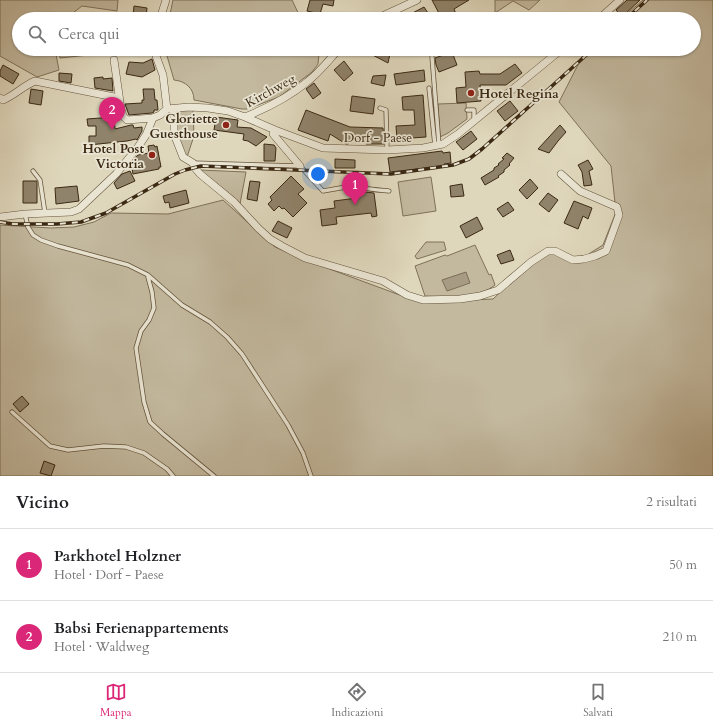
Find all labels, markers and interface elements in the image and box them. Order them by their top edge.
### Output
search box [12,12,701,56]
icon: search [26,23,48,45]
text: Cerca qui [58,24,120,44]
street label: Kirchweg [242,69,299,112]
place label: Hotel Regina [479,85,559,103]
marker: Hotel Regina [466,88,476,98]
pin: 2 [99,97,125,130]
place label: Gloriette Guesthouse [149,110,218,143]
marker: Gloriette Guesthouse [221,120,231,130]
street label: Dorf - Paese [344,129,412,147]
place label: Hotel Post Victoria [82,140,145,173]
marker: Hotel Post Victoria [147,150,157,160]
your location [308,164,328,184]
pin: 1 [342,172,368,205]
text: Vicino [16,491,69,514]
text: 2 risultati [646,493,697,511]
text: Parkhotel Holzner [54,546,181,566]
text: 1 [26,556,32,574]
text: 50 m [669,556,697,574]
text: Hotel · Dorf - Paese [54,566,164,584]
text: Babsi Ferienappartements [54,618,229,638]
text: 2 [26,628,32,646]
text: 210 m [663,628,697,646]
text: Hotel · Waldweg [54,638,149,656]
tab: Mappa [100,681,131,720]
tab: Indicazioni [331,681,383,720]
tab: Salvati [583,681,613,720]

